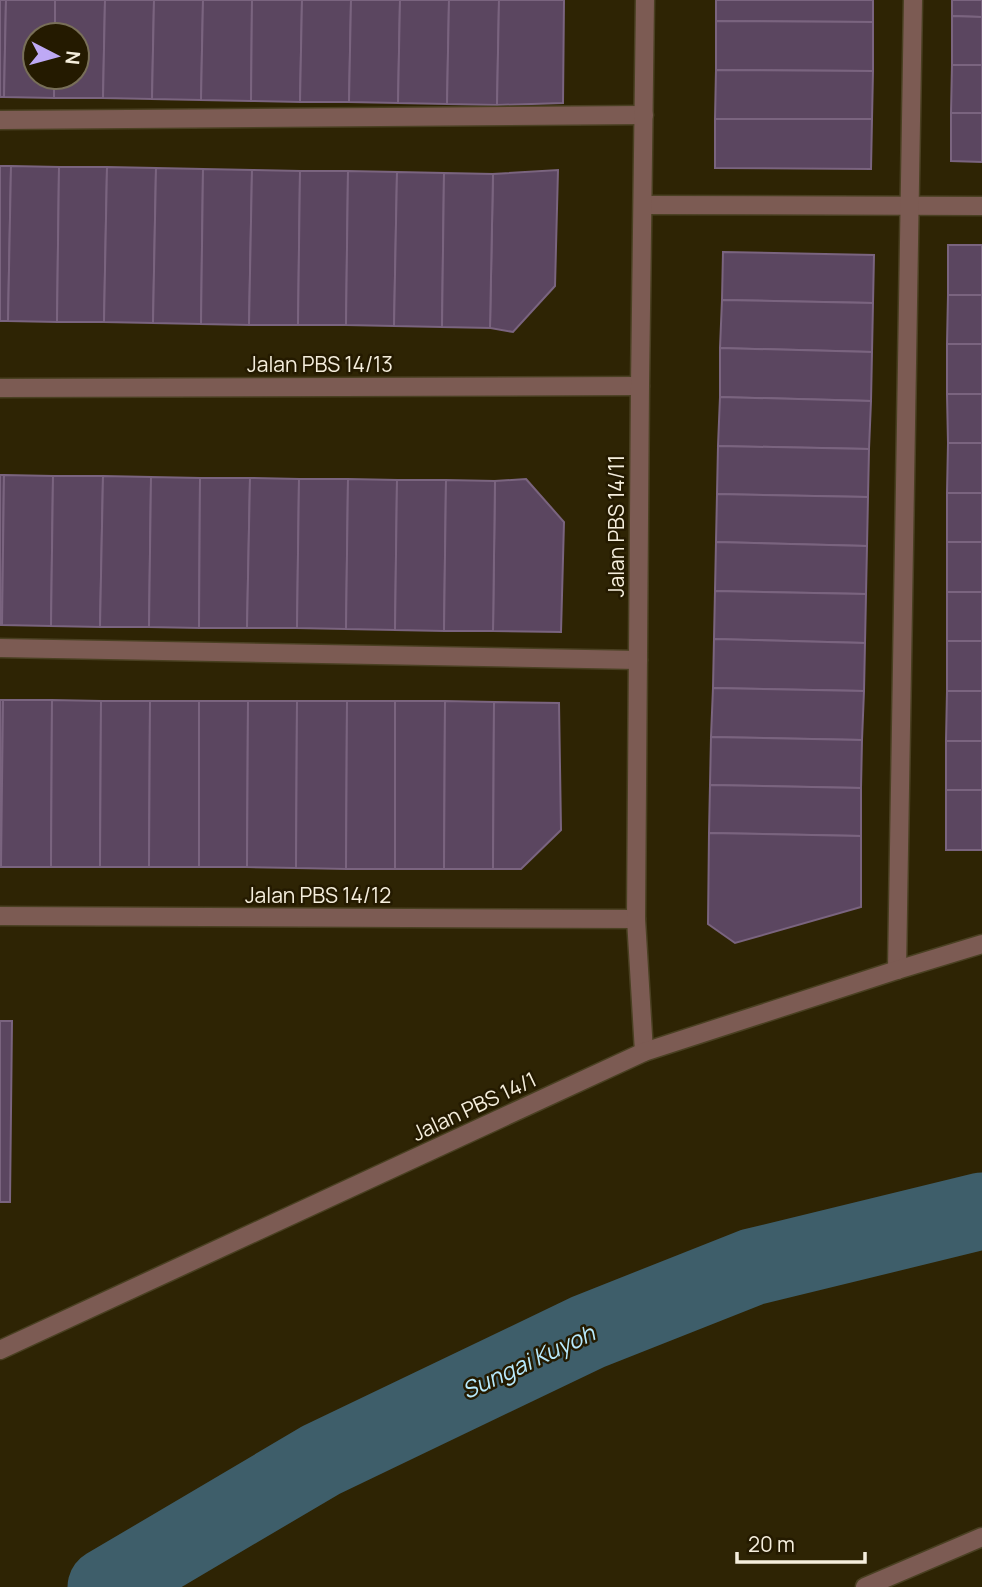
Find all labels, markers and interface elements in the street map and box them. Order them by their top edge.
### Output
north arrow [21,21,91,91]
text: N [59,50,87,66]
street label: Jalan PBS 14/13 [247,350,393,378]
street label: Jalan PBS 14/11 [602,455,630,597]
street label: Jalan PBS 14/12 [245,881,391,909]
street label: Jalan PBS 14/1 [407,1065,541,1147]
water label: Sungai Kuyoh [456,1316,601,1406]
scale bar [737,1520,865,1564]
text: 20 m [748,1530,795,1558]

